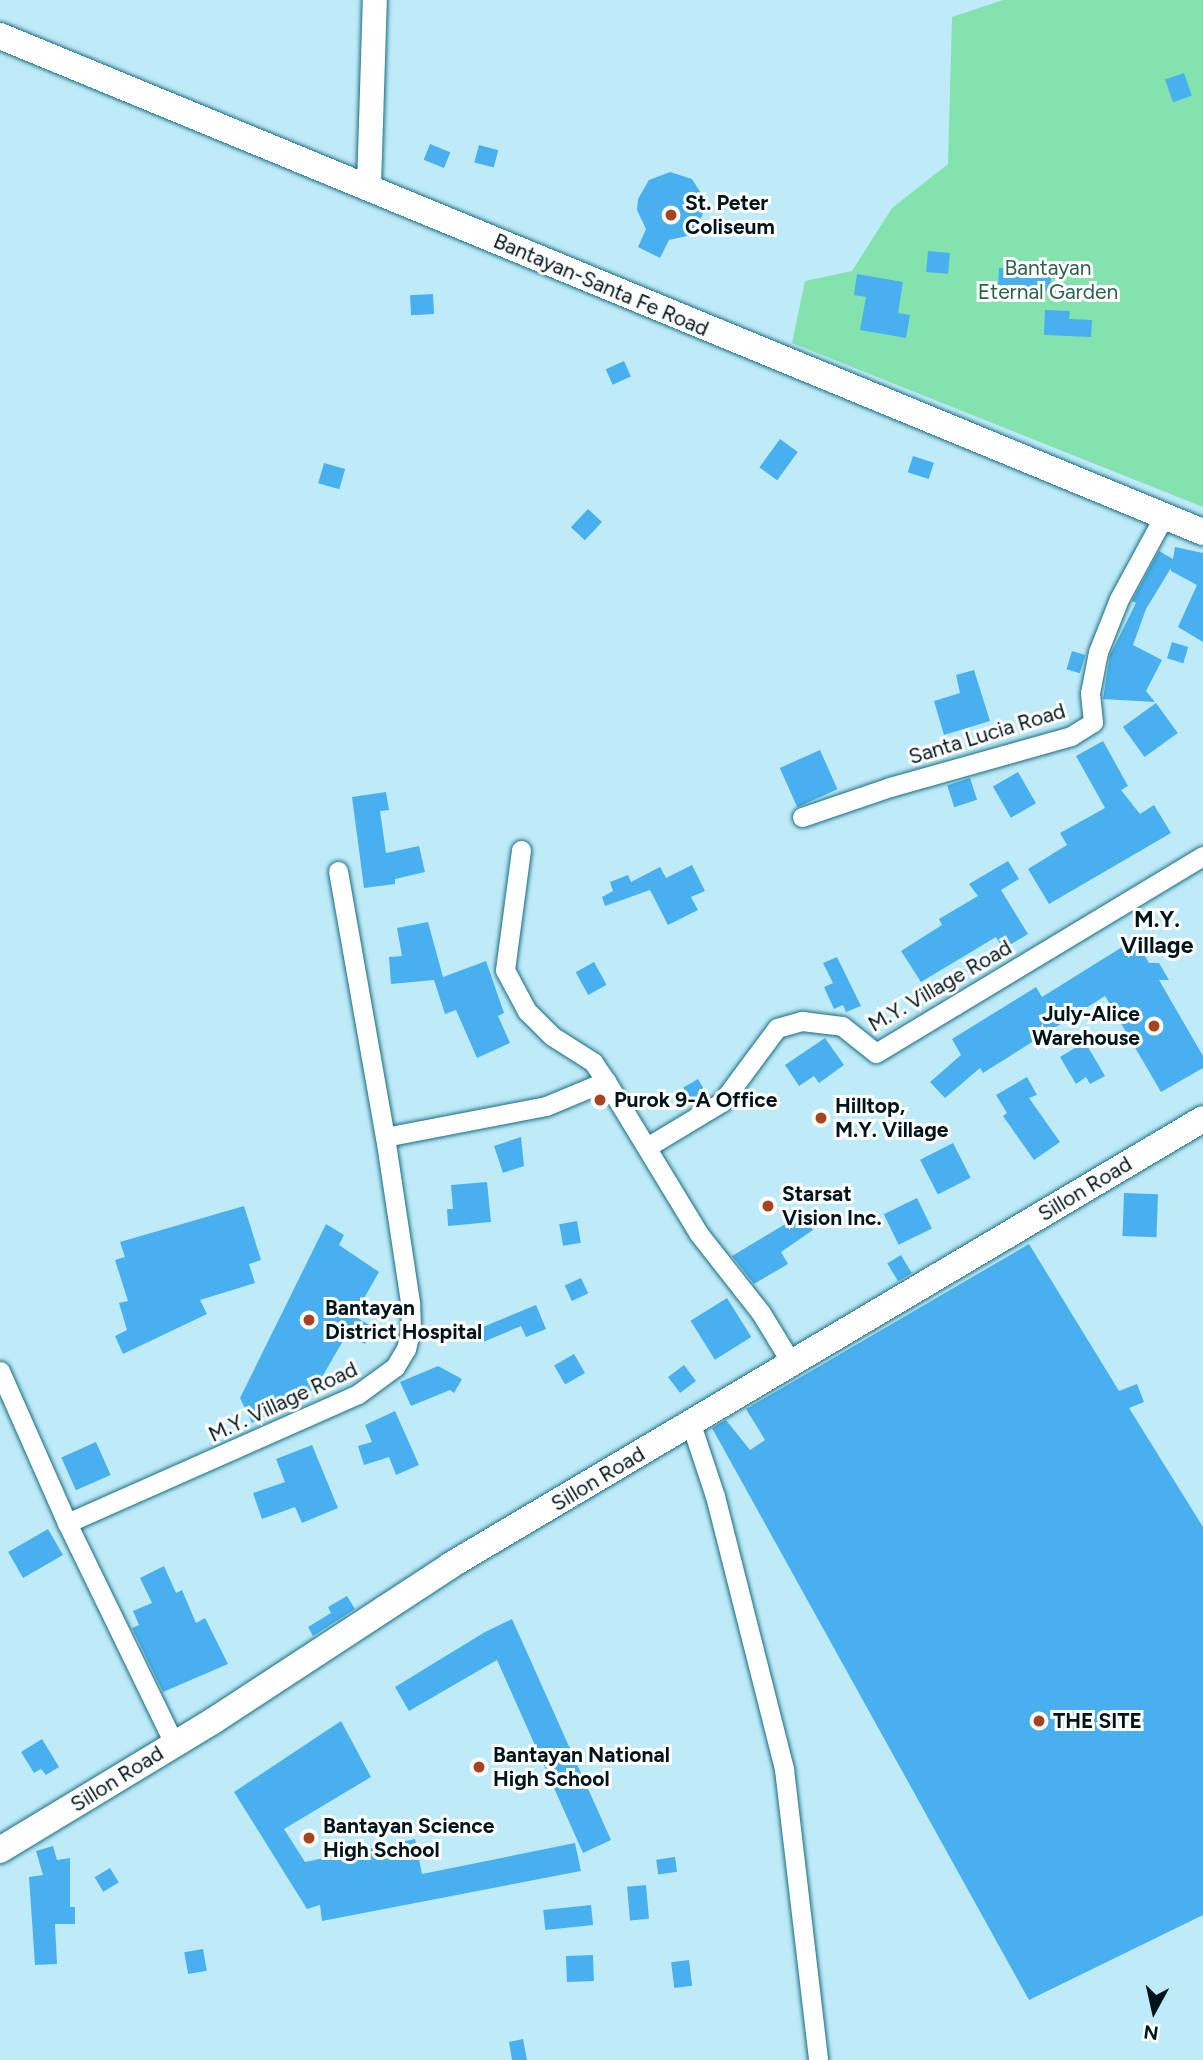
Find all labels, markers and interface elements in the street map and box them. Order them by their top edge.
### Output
place label: St. Peter Coliseum [685,190,775,240]
marker: St. Peter Coliseum [663,207,679,223]
street label: Bantayan-Santa Fe Road [490,228,712,342]
park label: Bantayan Eternal Garden [978,255,1118,305]
street label: Santa Lucia Road [906,698,1068,770]
district label: M.Y. Village [1121,905,1193,959]
street label: M.Y. Village Road [864,935,1016,1037]
place label: July-Alice Warehouse [1032,1001,1140,1051]
marker: July-Alice Warehouse [1146,1018,1162,1034]
place label: Purok 9-A Office [614,1087,777,1113]
marker: Purok 9-A Office [592,1092,608,1108]
place label: Hilltop, M.Y. Village [835,1093,948,1143]
marker: Hilltop, M.Y. Village [813,1110,829,1126]
street label: Sillon Road [1034,1151,1136,1227]
place label: Starsat Vision Inc. [782,1181,882,1231]
marker: Starsat Vision Inc. [760,1198,776,1214]
place label: Bantayan District Hospital [325,1295,482,1345]
marker: Bantayan District Hospital [299,1310,319,1330]
street label: M.Y. Village Road [205,1357,361,1447]
street label: Sillon Road [547,1441,649,1517]
place label: THE SITE [1053,1708,1142,1734]
marker: THE SITE [1031,1713,1047,1729]
street label: Sillon Road [66,1741,168,1817]
place label: Bantayan National High School [493,1742,670,1792]
marker: Bantayan National High School [471,1759,487,1775]
place label: Bantayan Science High School [323,1813,494,1863]
marker: Bantayan Science High School [301,1830,317,1846]
north arrow [1119,1976,1189,2046]
text: N [1142,2020,1160,2045]

